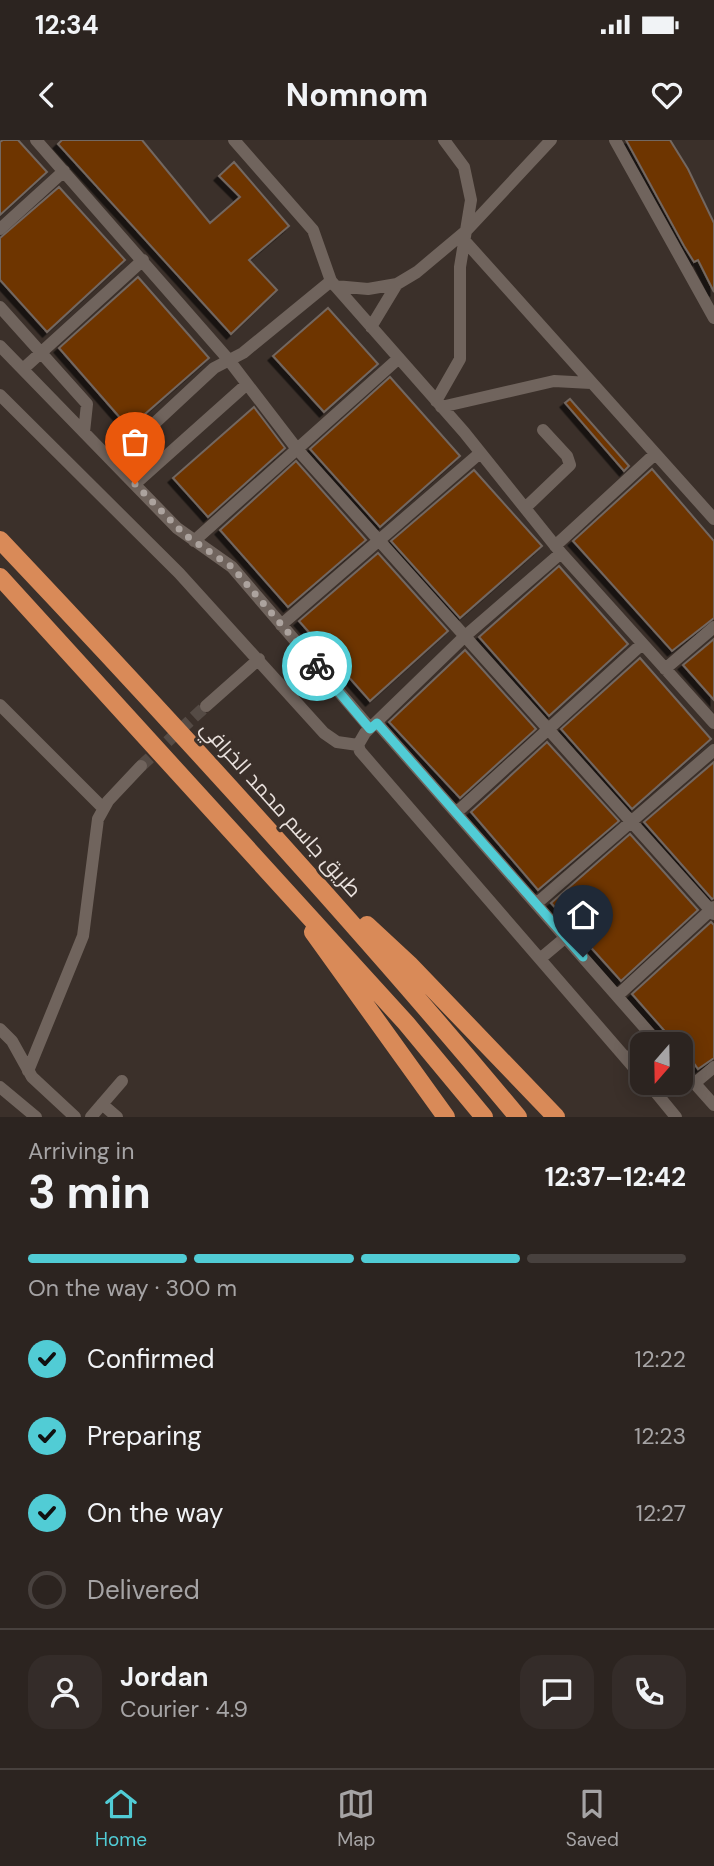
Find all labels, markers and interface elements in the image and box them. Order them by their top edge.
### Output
text: 12:34 [35,8,99,42]
text: Nomnom [286,74,428,116]
icon: back [28,76,66,114]
icon: heart [648,76,686,114]
pin [105,412,165,484]
icon: bag [116,423,154,461]
courier [282,631,352,701]
icon: bike [298,647,336,685]
street label: طريق جاسم محمد الخرافي [193,715,368,905]
pin [553,885,613,957]
icon: home [564,896,602,934]
north arrow [630,1032,693,1096]
map controls [630,1032,693,1095]
text: Arriving in [28,1136,134,1166]
text: 12:37–12:42 [545,1160,686,1194]
text: 3 min [28,1162,151,1222]
text: On the way · 300 m [28,1273,237,1303]
icon: check [28,1340,66,1378]
text: Confirmed [87,1342,214,1376]
text: 12:22 [634,1344,686,1374]
icon: check [28,1417,66,1455]
text: Preparing [87,1419,202,1453]
text: 12:23 [634,1421,686,1451]
icon: check [28,1494,66,1532]
text: On the way [87,1496,223,1530]
text: 12:27 [636,1498,686,1528]
text: Delivered [87,1573,200,1607]
button: person [28,1655,102,1729]
button: chat [520,1655,594,1729]
button: phone [612,1655,686,1729]
text: Jordan [120,1660,209,1694]
text: Courier · 4.9 [120,1694,248,1724]
tab: Home [95,1785,147,1852]
tab: Map [337,1785,375,1852]
tab: Saved [566,1785,619,1852]

